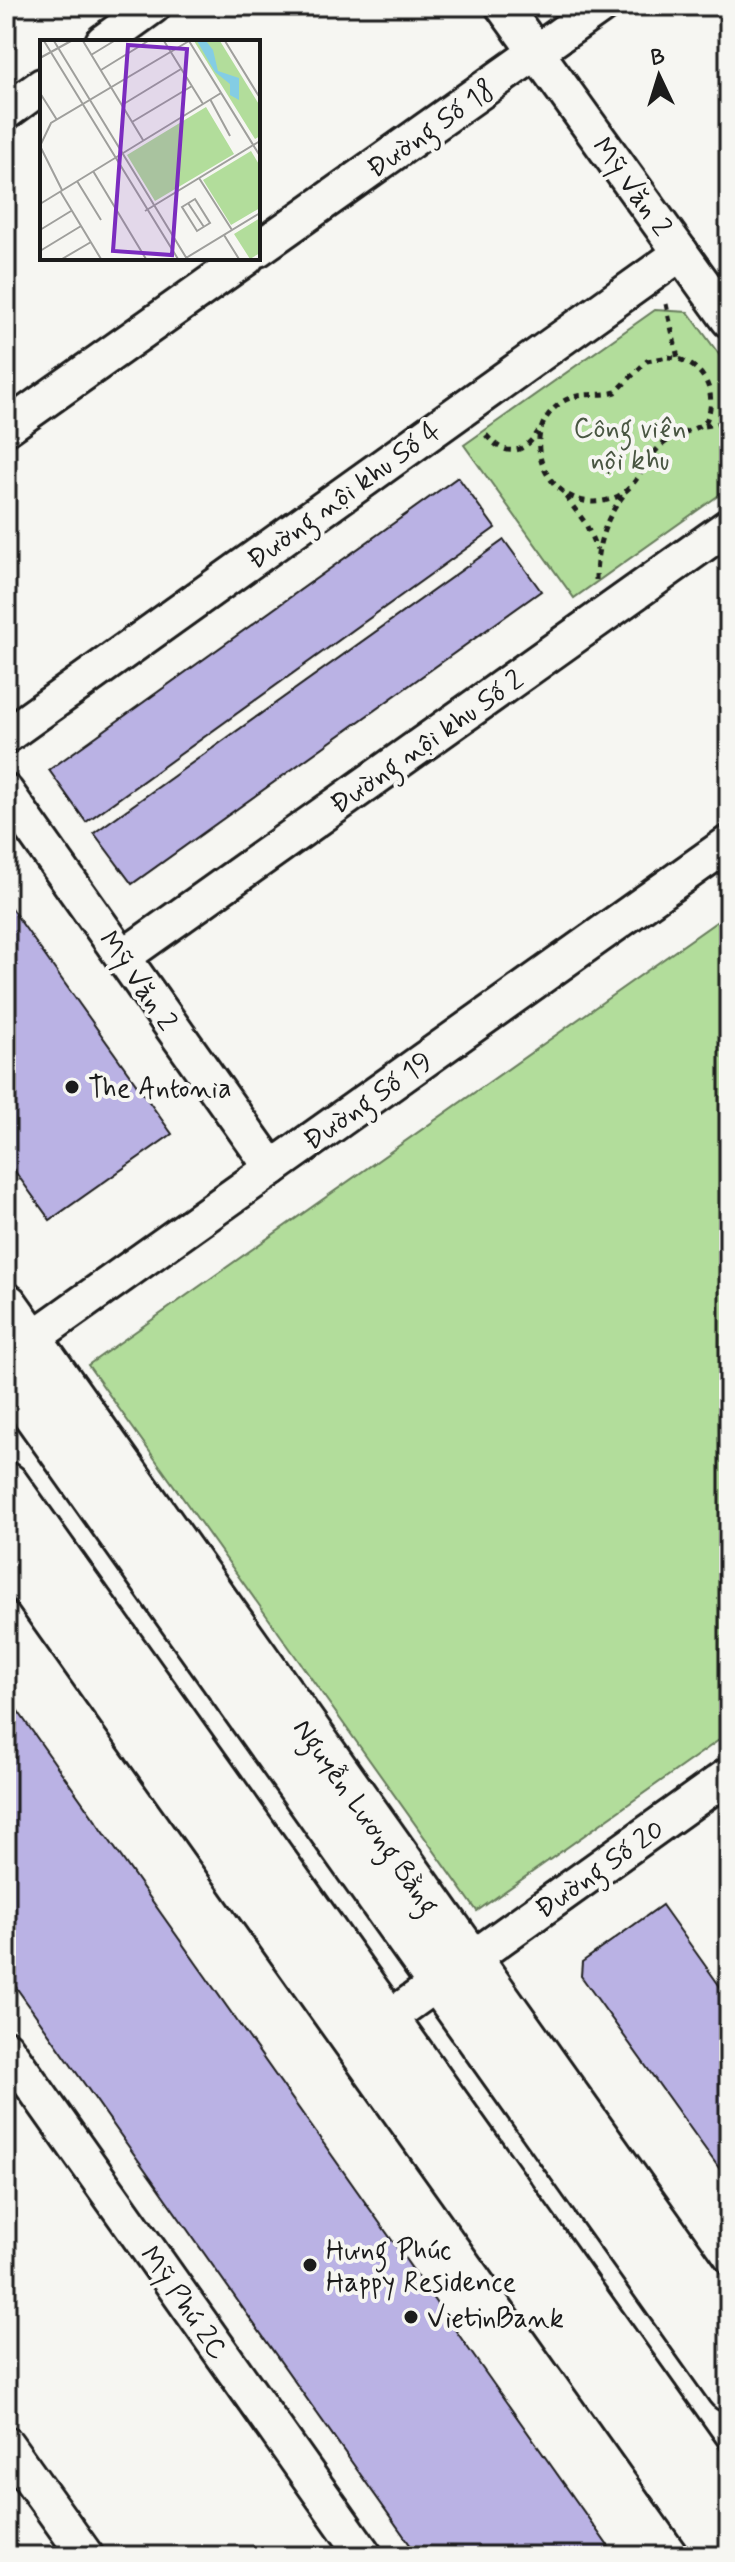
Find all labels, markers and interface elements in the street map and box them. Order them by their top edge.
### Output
north arrow [619,36,699,116]
inset map [40,40,260,260]
text: B [650,44,666,72]
street label: Đường Số 18 [360,72,504,190]
street label: Mỹ Văn 2 [583,131,680,245]
park label: Công viên nội khu [574,411,686,480]
street label: Đường nội khu Số 4 [240,413,451,581]
street label: Đường nội khu Số 2 [323,662,534,826]
street label: Mỹ Văn 2 [89,924,185,1039]
street label: Đường Số 19 [297,1044,442,1163]
place label: The Antonia [88,1071,232,1108]
marker: The Antonia [63,1078,81,1096]
street label: Nguyễn Lương Bằng [281,1712,446,1925]
street label: Đường Số 20 [528,1812,674,1931]
place label: Hưng Phúc Happy Residence [326,2233,516,2302]
street label: Mỹ Phú 2C [130,2239,236,2368]
marker: Hưng Phúc Happy Residence [301,2256,319,2274]
place label: VietinBank [427,2301,564,2338]
marker: VietinBank [402,2308,420,2326]

